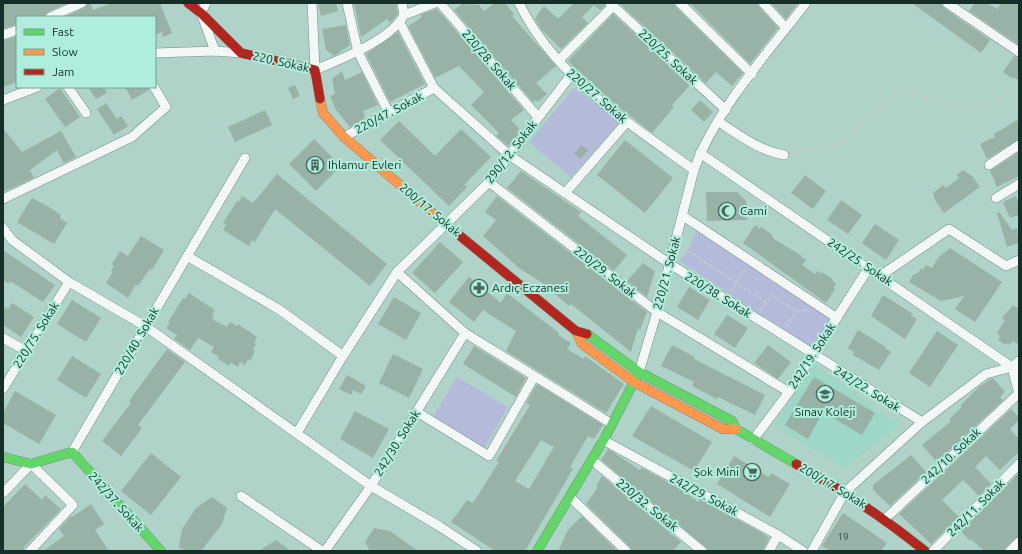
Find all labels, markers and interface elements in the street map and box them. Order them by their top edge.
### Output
legend [16,16,156,88]
text: Fast [52,25,74,38]
street label: 220/25. Sokak [636,26,700,87]
street label: 220/28. Sokak [460,27,519,92]
text: Slow [52,45,78,58]
street label: 220. Sokak [252,49,311,74]
text: Jam [52,65,74,78]
street label: 220/27. Sokak [565,66,630,125]
street label: 220/47. Sokak [352,89,425,136]
street label: 290/12. Sokak [482,118,539,185]
building icon: Ihlamur Evleri [305,155,325,175]
place label: Ihlamur Evleri [328,158,402,171]
street label: 200/17. Sokak [397,180,463,239]
mosque icon: Cami [717,201,737,221]
place label: Cami [740,204,767,217]
street label: 220/21. Sokak [650,235,683,311]
street label: 242/25. Sokak [825,235,895,288]
street label: 220/29. Sokak [572,243,639,300]
street label: 220/38. Sokak [683,269,754,320]
pharmacy icon: Ardıç Eczanesi [469,278,489,298]
place label: Ardıç Eczanesi [492,281,568,294]
street label: 220/75. Sokak [10,299,61,370]
street label: 220/40. Sokak [112,305,161,377]
street label: 242/19. Sokak [786,321,838,391]
street label: 242/22. Sokak [832,363,903,414]
school or university icon: Sınav Koleji [815,384,835,404]
place label: Sınav Koleji [795,405,855,418]
street label: 242/30. Sokak [371,407,422,478]
street label: 242/10. Sokak [919,425,983,486]
street label: 200/17. Sokak [798,461,869,511]
supermarket icon: Şok Mini [742,462,762,482]
place label: Şok Mini [694,465,739,478]
street label: 242/37. Sokak [86,469,146,534]
street label: 242/29. Sokak [668,471,741,518]
street label: 220/32. Sokak [614,476,681,533]
street label: 242/11. Sokak [944,476,1007,539]
house number: 19 [837,531,849,542]

